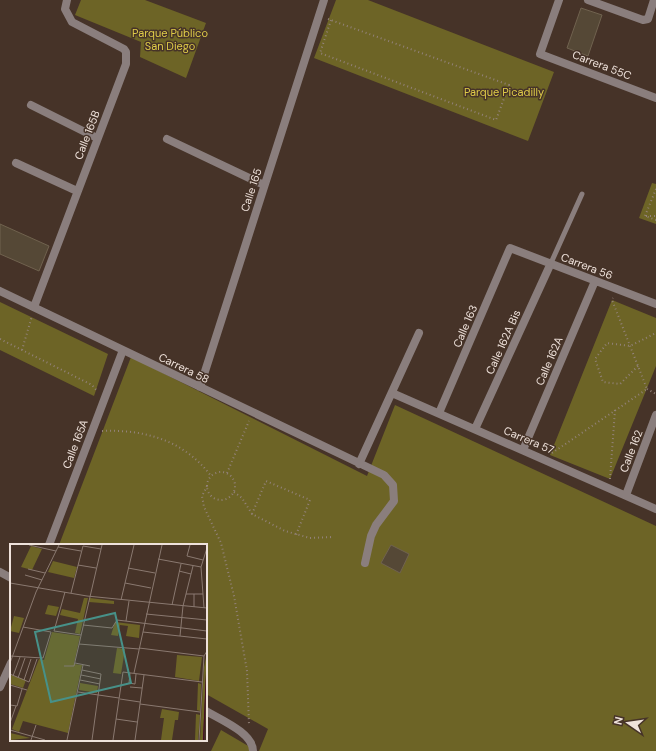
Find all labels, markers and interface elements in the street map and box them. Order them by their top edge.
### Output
park label: Parque Público San Diego [132,26,208,53]
street label: Carrera 55C [570,47,634,83]
park label: Parque Picadilly [464,85,544,99]
street label: Calle 165B [71,108,103,162]
street label: Calle 165 [237,166,265,213]
street label: Carrera 56 [559,250,615,282]
street label: Calle 163 [450,303,480,349]
street label: Calle 162A Bis [482,307,524,377]
street label: Calle 162A [532,334,566,388]
street label: Carrera 58 [156,350,212,386]
street label: Calle 165A [59,417,91,471]
street label: Carrera 57 [502,423,556,457]
street label: Calle 162 [617,428,645,474]
inset map [10,544,207,741]
north arrow [608,703,648,743]
text: N [611,715,626,726]

